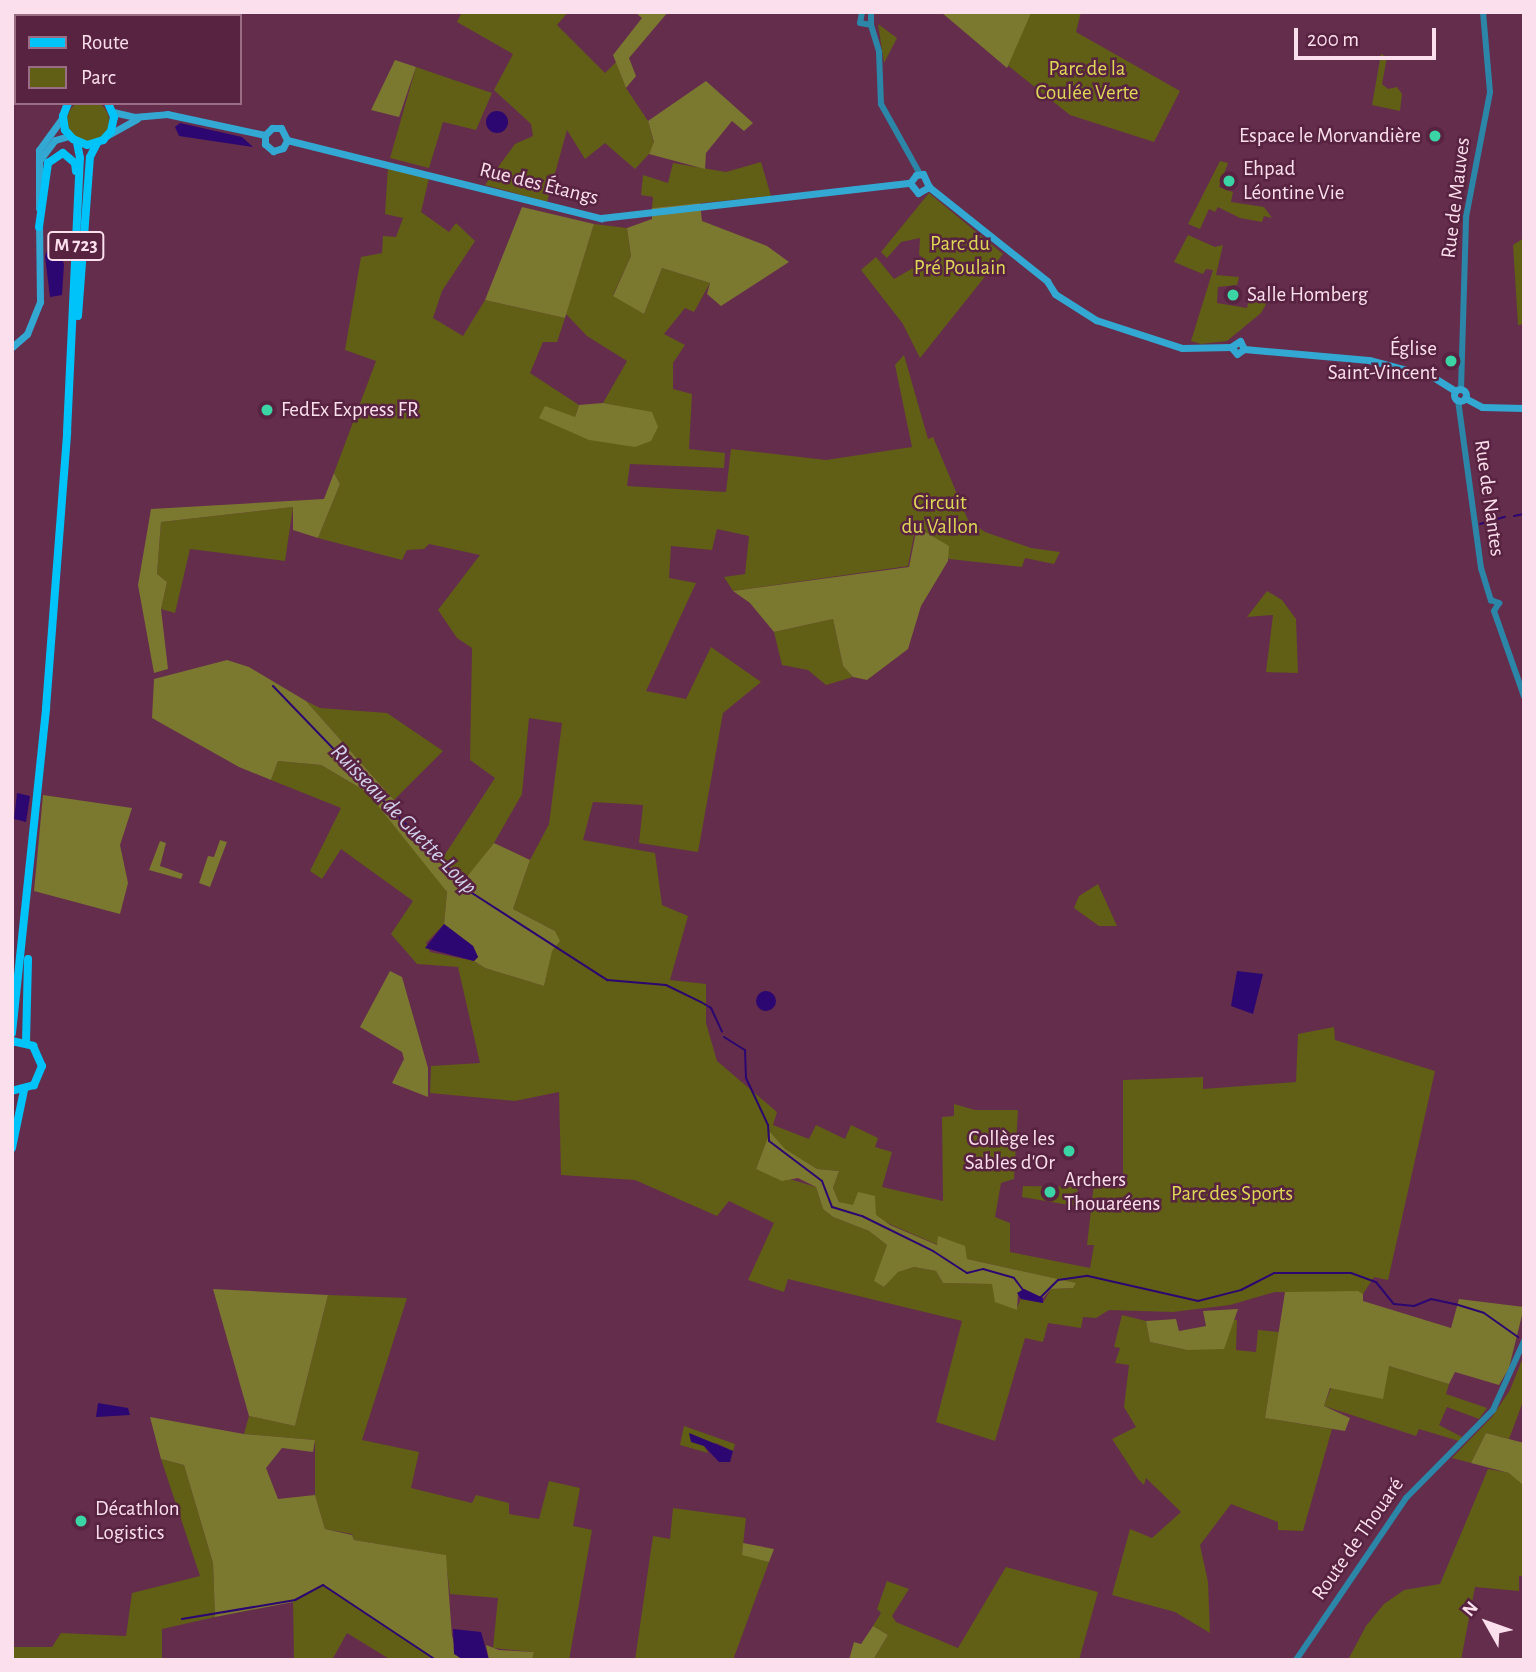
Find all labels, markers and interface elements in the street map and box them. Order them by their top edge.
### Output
legend [14,14,242,105]
scale bar [1298,14,1440,58]
text: 200 m [1307,29,1359,50]
text: Route [81,32,129,53]
park label: Parc de la Coulée Verte [1035,56,1139,106]
text: Parc [81,67,116,88]
place label: Espace le Morvandière [1239,123,1421,149]
marker: Espace le Morvandière [1427,128,1443,144]
street label: Rue de Mauves [1436,136,1476,260]
place label: Ehpad Léontine Vie [1243,156,1344,206]
street label: Rue des Étangs [477,157,601,211]
marker: Ehpad Léontine Vie [1221,173,1237,189]
road number: M 723 [46,230,106,262]
park label: Parc du Pré Poulain [914,231,1006,281]
place label: Salle Homberg [1247,282,1368,308]
marker: Salle Homberg [1225,287,1241,303]
place label: Église Saint-Vincent [1328,336,1437,386]
marker: Église Saint-Vincent [1443,353,1459,369]
place label: FedEx Express FR [281,397,419,423]
marker: FedEx Express FR [259,402,275,418]
street label: Rue de Nantes [1468,438,1510,558]
park label: Circuit du Vallon [902,490,978,540]
water label: Ruisseau de Guette-Loup [324,739,482,901]
place label: Collège les Sables d'Or [965,1126,1055,1176]
marker: Collège les Sables d'Or [1061,1143,1077,1159]
place label: Archers Thouaréens [1064,1167,1160,1217]
park label: Parc des Sports [1171,1181,1293,1207]
marker: Archers Thouaréens [1042,1184,1058,1200]
street label: Route de Thouaré [1307,1473,1409,1605]
place label: Décathlon Logistics [95,1496,180,1546]
marker: Décathlon Logistics [73,1513,89,1529]
north arrow [1452,1588,1522,1658]
text: N [1459,1598,1482,1620]

